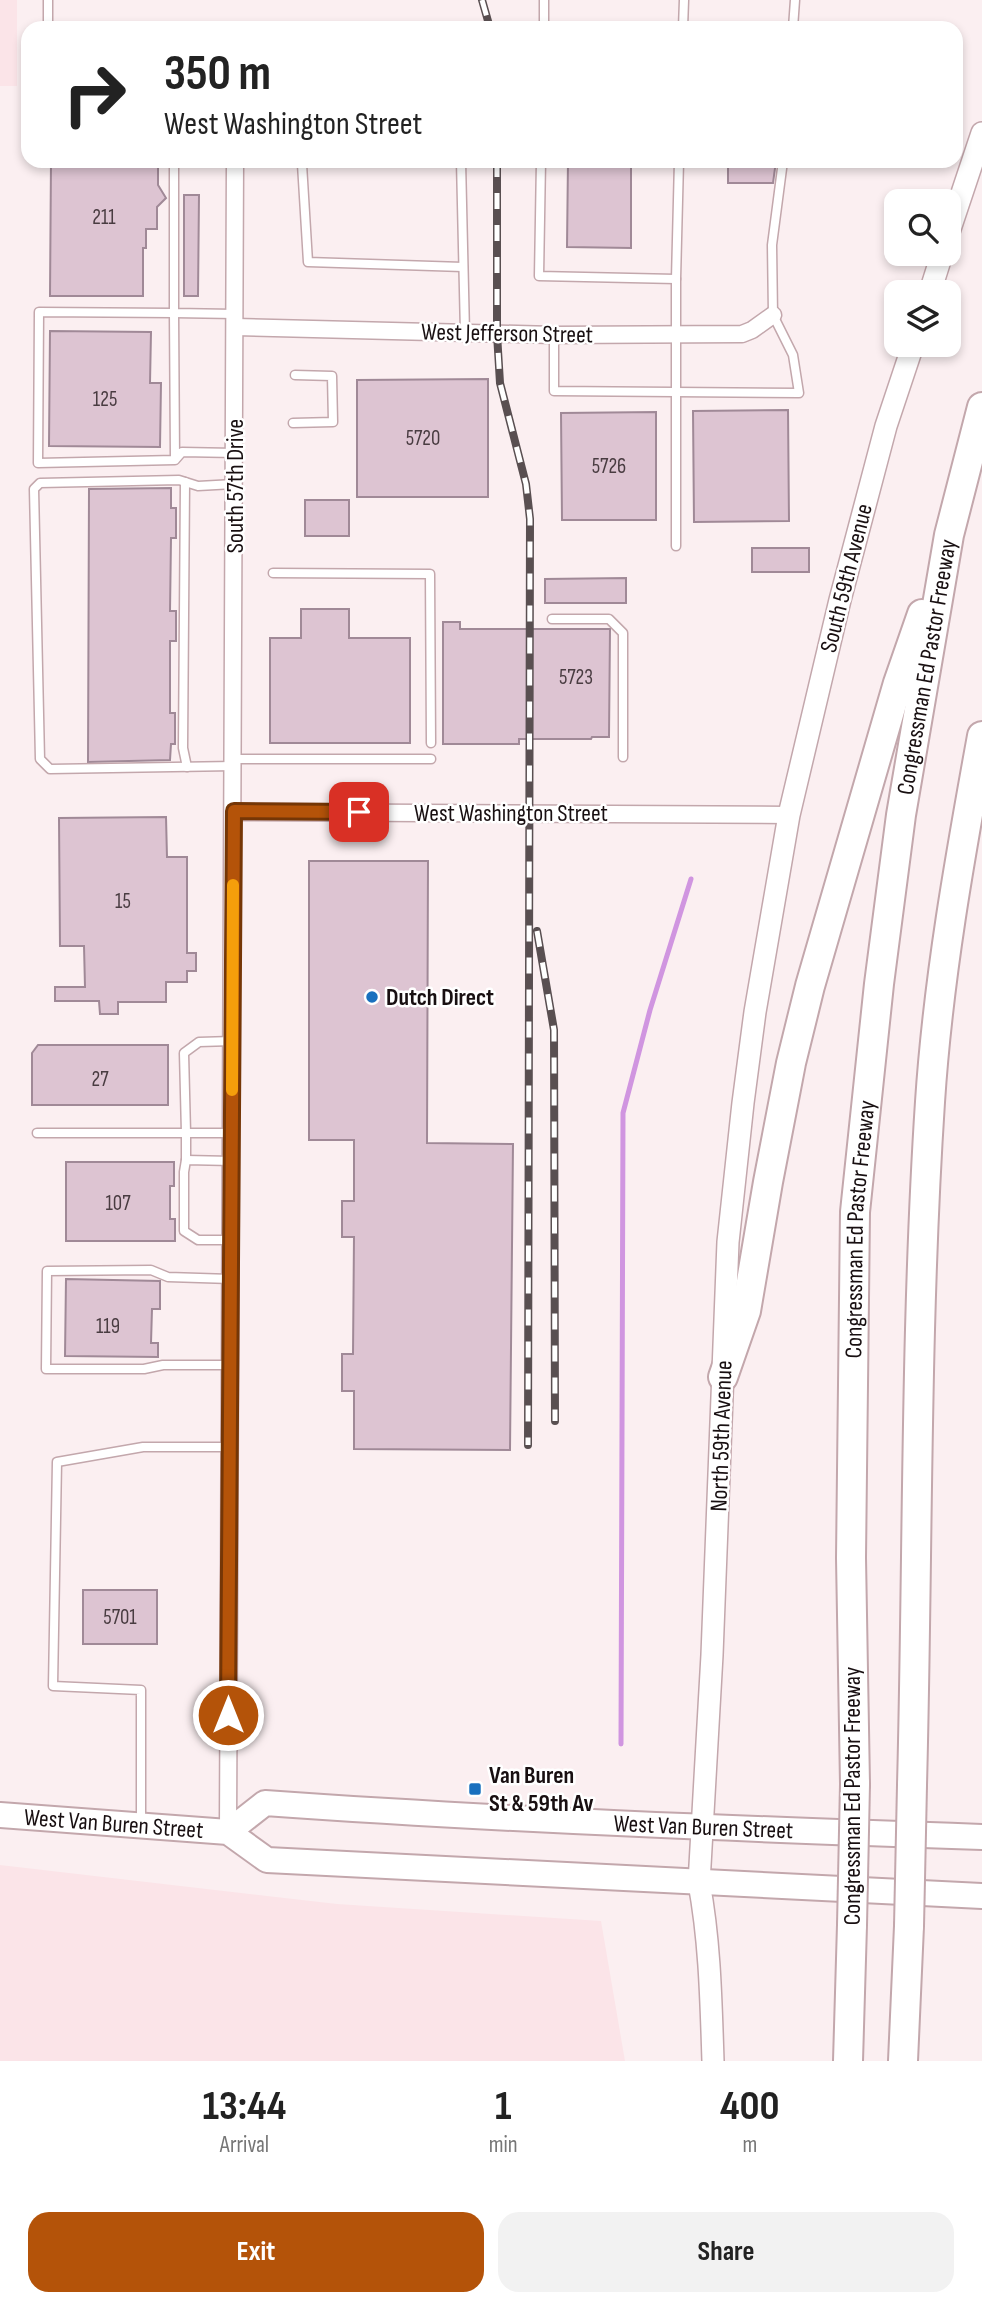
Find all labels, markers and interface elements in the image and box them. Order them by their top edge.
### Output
text: 350 m [164,45,271,104]
icon: right [49,49,140,140]
text: West Washington Street [164,105,422,144]
map controls [884,189,961,357]
button: search [884,189,961,266]
house number: 211 [92,205,116,230]
button: layers [884,280,961,357]
street label: West Jefferson Street [421,318,593,349]
house number: 125 [93,387,117,412]
street label: South 57th Drive [221,419,250,553]
house number: 5720 [406,426,440,451]
house number: 5726 [592,454,626,479]
street label: South 59th Avenue [814,501,879,655]
street label: Congressman Ed Pastor Freeway [891,537,963,797]
house number: 5723 [559,665,593,690]
pin [329,782,389,842]
icon: arrive [340,793,378,831]
street label: West Washington Street [414,799,608,828]
house number: 15 [115,889,131,914]
place label: Dutch Direct [386,983,494,1012]
marker: Dutch Direct [364,989,380,1005]
house number: 27 [91,1067,109,1092]
street label: Congressman Ed Pastor Freeway [839,1099,882,1359]
house number: 107 [105,1191,131,1216]
house number: 119 [96,1314,120,1339]
street label: North 59th Avenue [704,1360,739,1512]
house number: 5701 [103,1605,137,1630]
street label: Congressman Ed Pastor Freeway [838,1667,867,1925]
position arrow [191,1678,265,1752]
place label: Van Buren St & 59th Av [489,1761,593,1818]
marker: Van Buren St & 59th Av [467,1781,483,1797]
street label: West Van Buren Street [23,1803,204,1845]
street label: West Van Buren Street [613,1809,794,1845]
text: 13:44 [202,2081,286,2132]
text: 1 [495,2081,511,2132]
text: 400 [720,2081,780,2132]
text: Arrival [220,2131,269,2159]
text: min [489,2131,518,2159]
text: m [742,2131,757,2159]
button: Exit [28,2212,484,2292]
button: Share [498,2212,954,2292]

